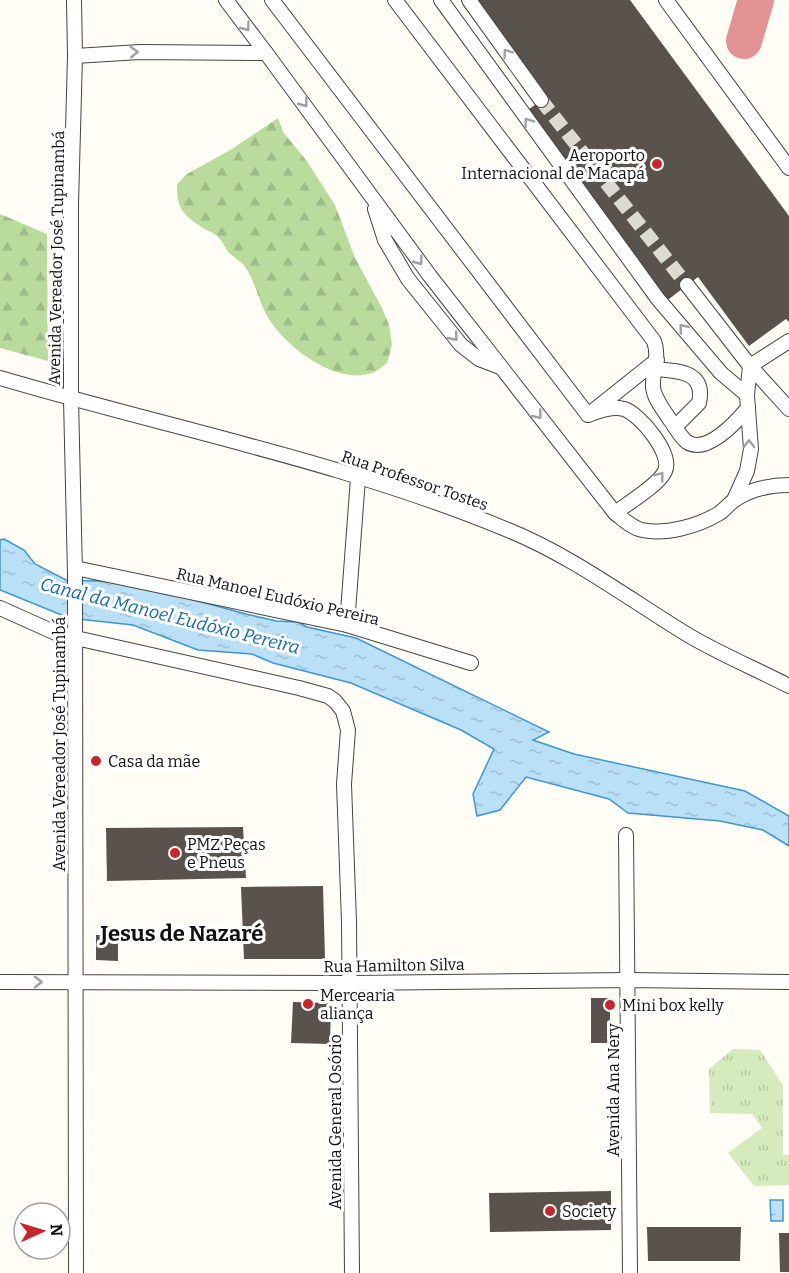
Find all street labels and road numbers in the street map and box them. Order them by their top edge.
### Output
street label: Avenida Vereador José Tupinambá [45,130,68,386]
street label: Rua Professor Tostes [339,446,491,514]
street label: Rua Manoel Eudóxio Pereira [174,564,382,629]
street label: Avenida Vereador José Tupinambá [50,616,69,871]
street label: Rua Hamilton Silva [323,955,465,976]
street label: Avenida Ana Nery [604,1023,623,1157]
street label: Avenida General Osório [326,1034,345,1210]

